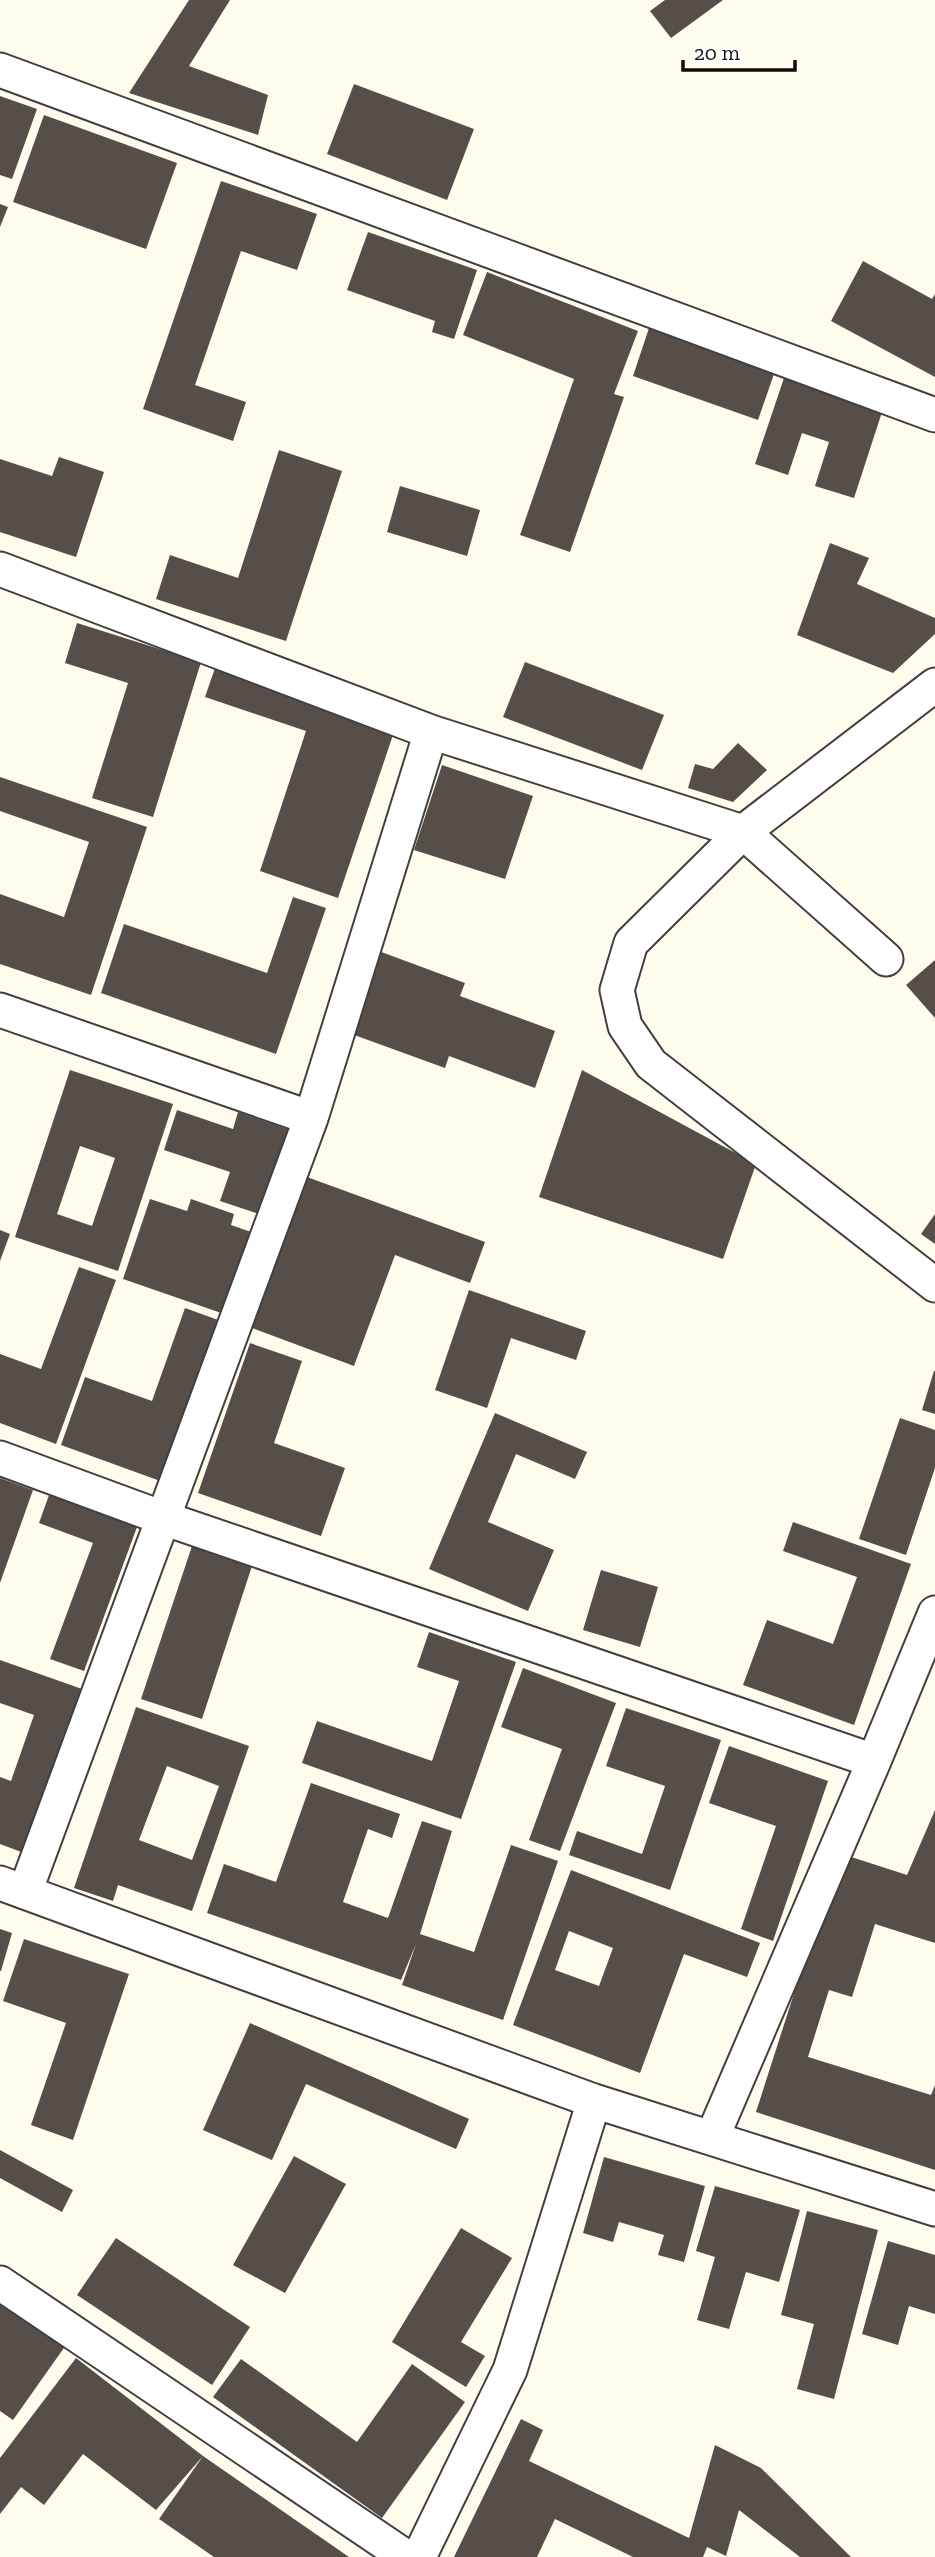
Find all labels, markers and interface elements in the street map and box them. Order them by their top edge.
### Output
scale bar [683,28,795,72]
text: 20 m [694,40,740,65]

